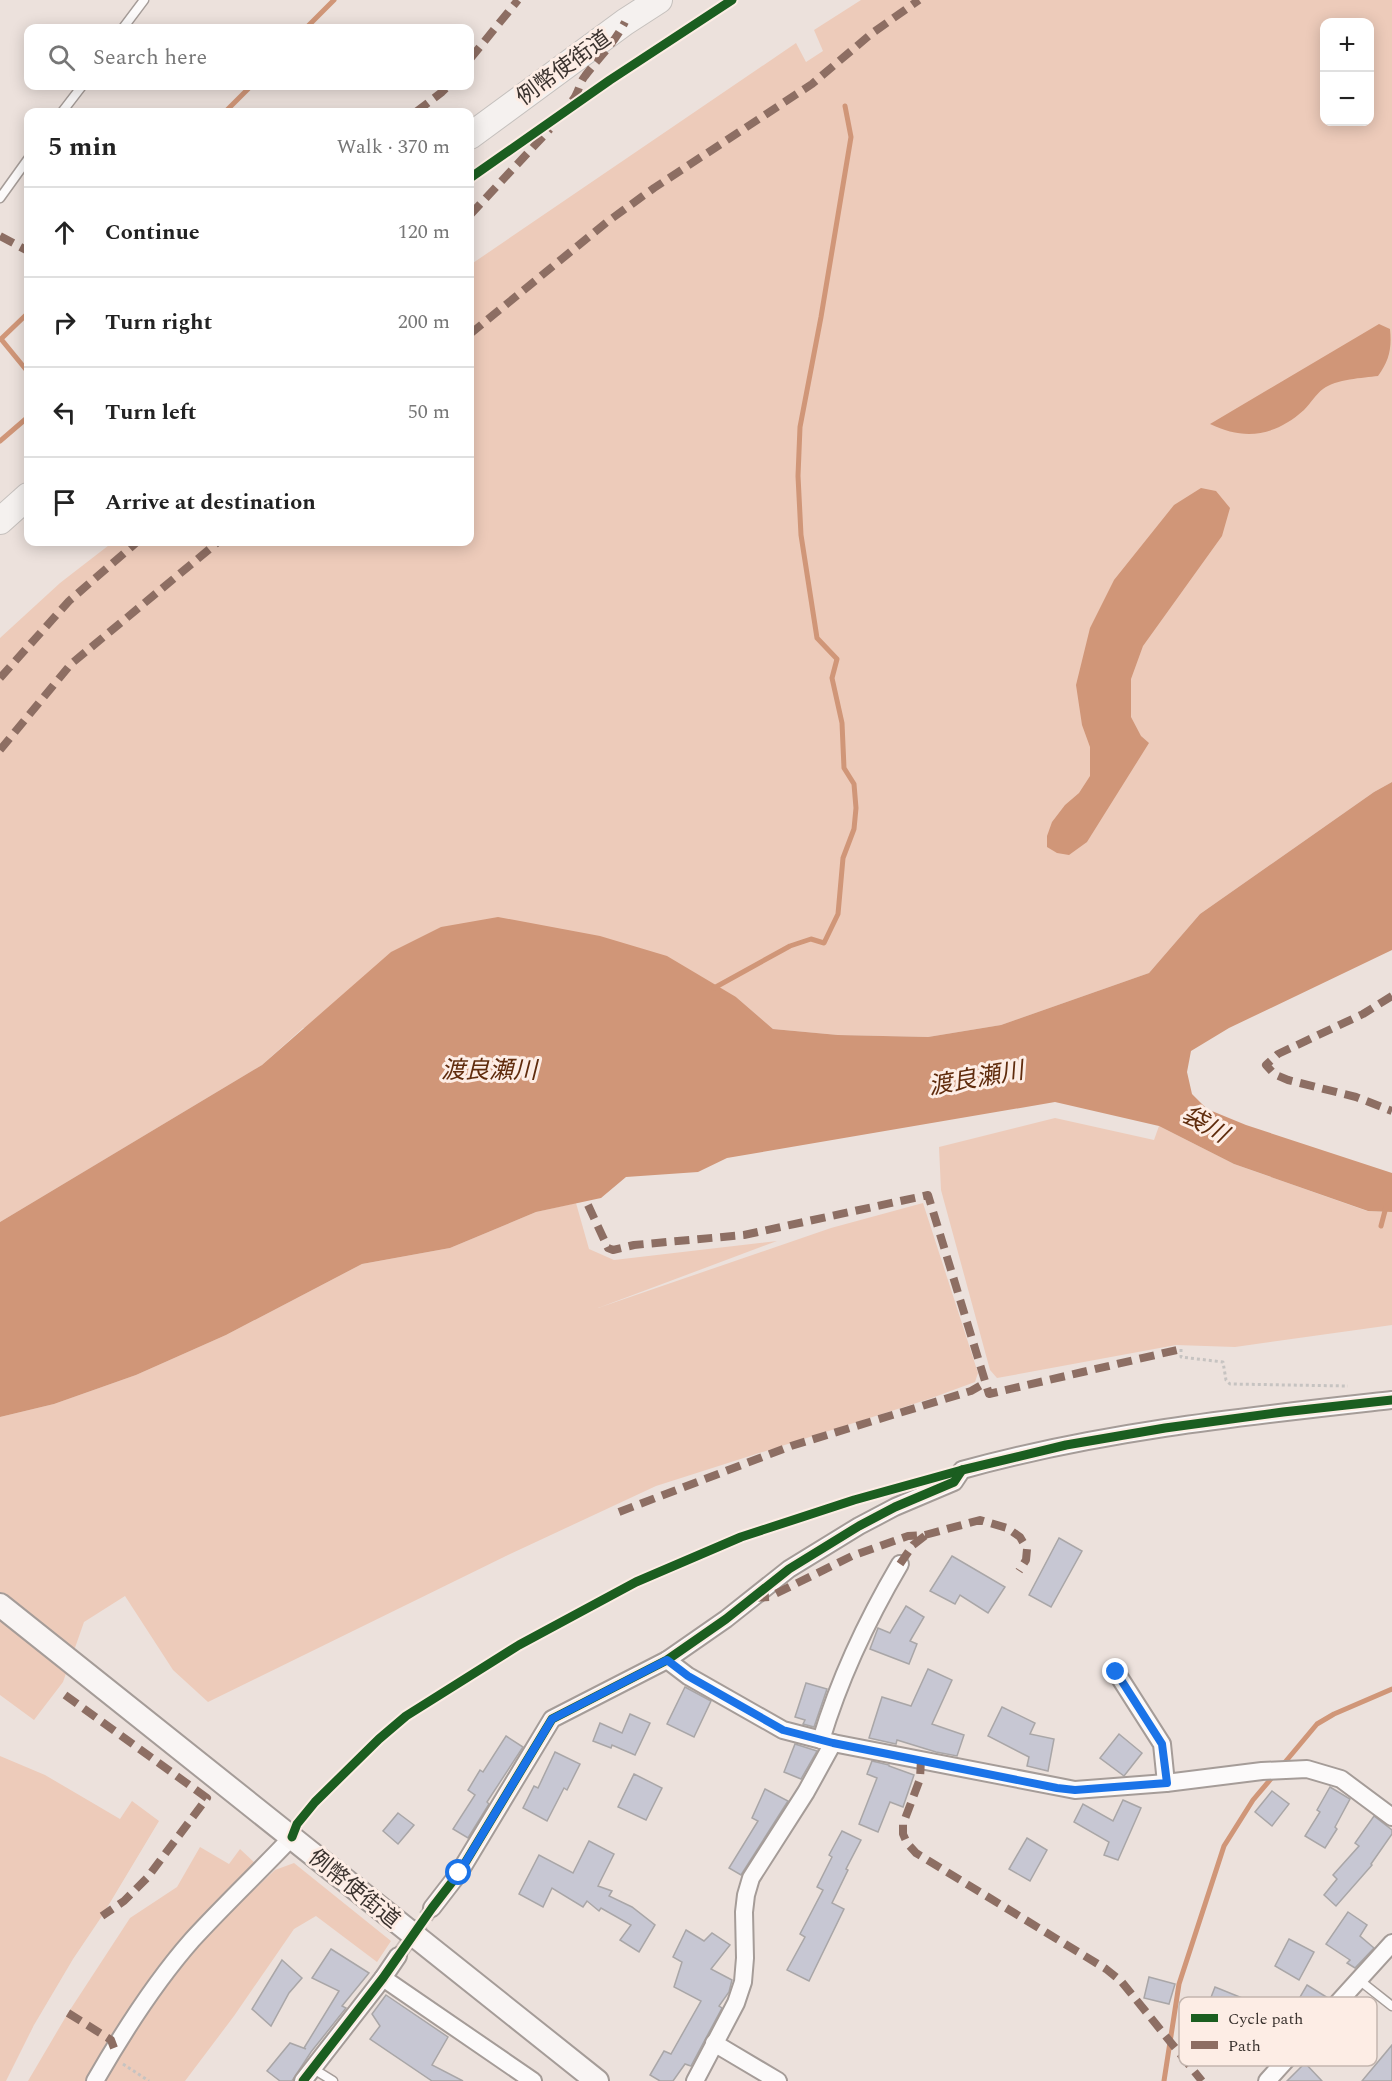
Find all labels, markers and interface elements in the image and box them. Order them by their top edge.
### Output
map controls [1320,18,1374,126]
button: + [1320,18,1374,72]
street label: 例幣使街道 [510,23,618,114]
search box [24,24,474,90]
icon: search [45,41,78,74]
text: Search here [93,41,207,74]
button: − [1320,72,1374,126]
text: 5 min [48,127,117,167]
text: Walk · 370 m [337,132,450,162]
icon: ahead [48,216,81,249]
text: Continue [105,216,200,249]
text: 120 m [398,217,450,247]
icon: right [48,306,81,339]
text: Turn right [105,306,212,339]
text: 200 m [398,307,450,337]
icon: left [48,396,81,429]
text: Turn left [105,396,197,429]
text: 50 m [408,397,450,427]
icon: arrive [48,486,81,519]
text: Arrive at destination [105,486,316,519]
water label: 渡良瀬川 [926,1052,1030,1105]
water label: 渡良瀬川 [441,1053,540,1089]
water label: 袋川 [1175,1097,1237,1154]
route end [1102,1658,1128,1684]
street label: 例幣使街道 [301,1842,407,1937]
route start [445,1859,471,1885]
legend [1179,1997,1377,2066]
text: Cycle path [1228,2007,1303,2031]
text: Path [1228,2034,1261,2058]

